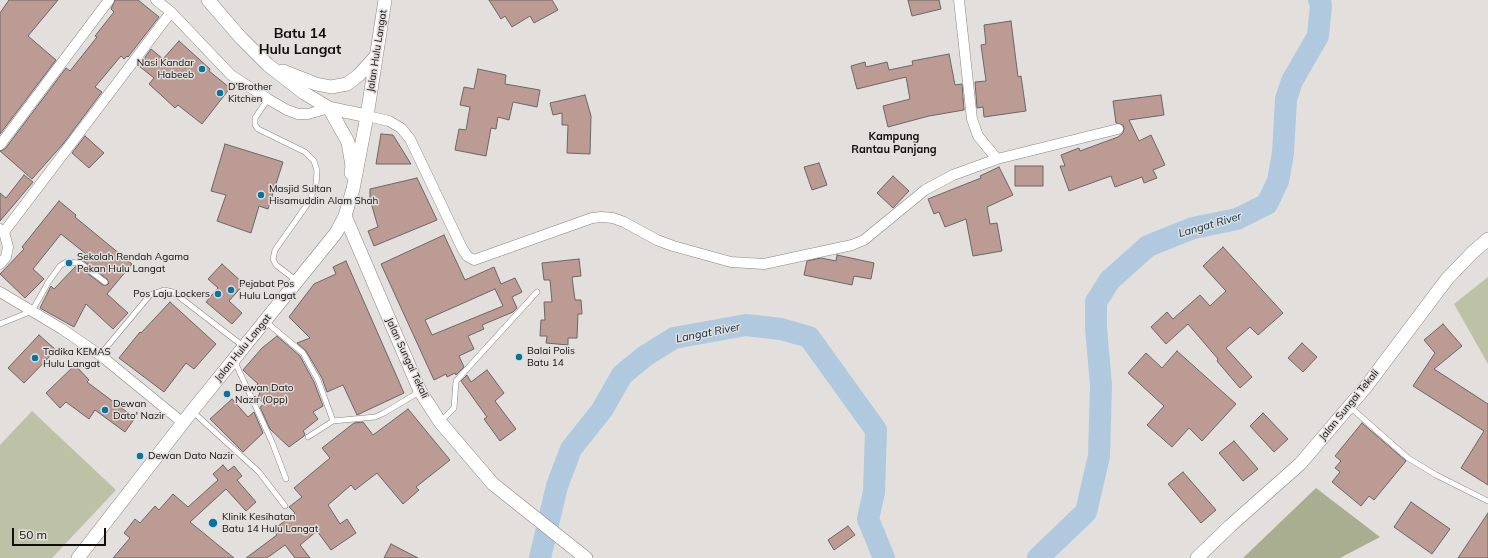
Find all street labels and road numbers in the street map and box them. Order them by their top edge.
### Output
street label: Jalan Hulu Langat [365,9,389,93]
street label: Jalan Hulu Langat [212,312,274,384]
street label: Jalan Sungai Tekali [383,316,431,400]
street label: Jalan Sungai Tekali [1317,367,1381,443]

